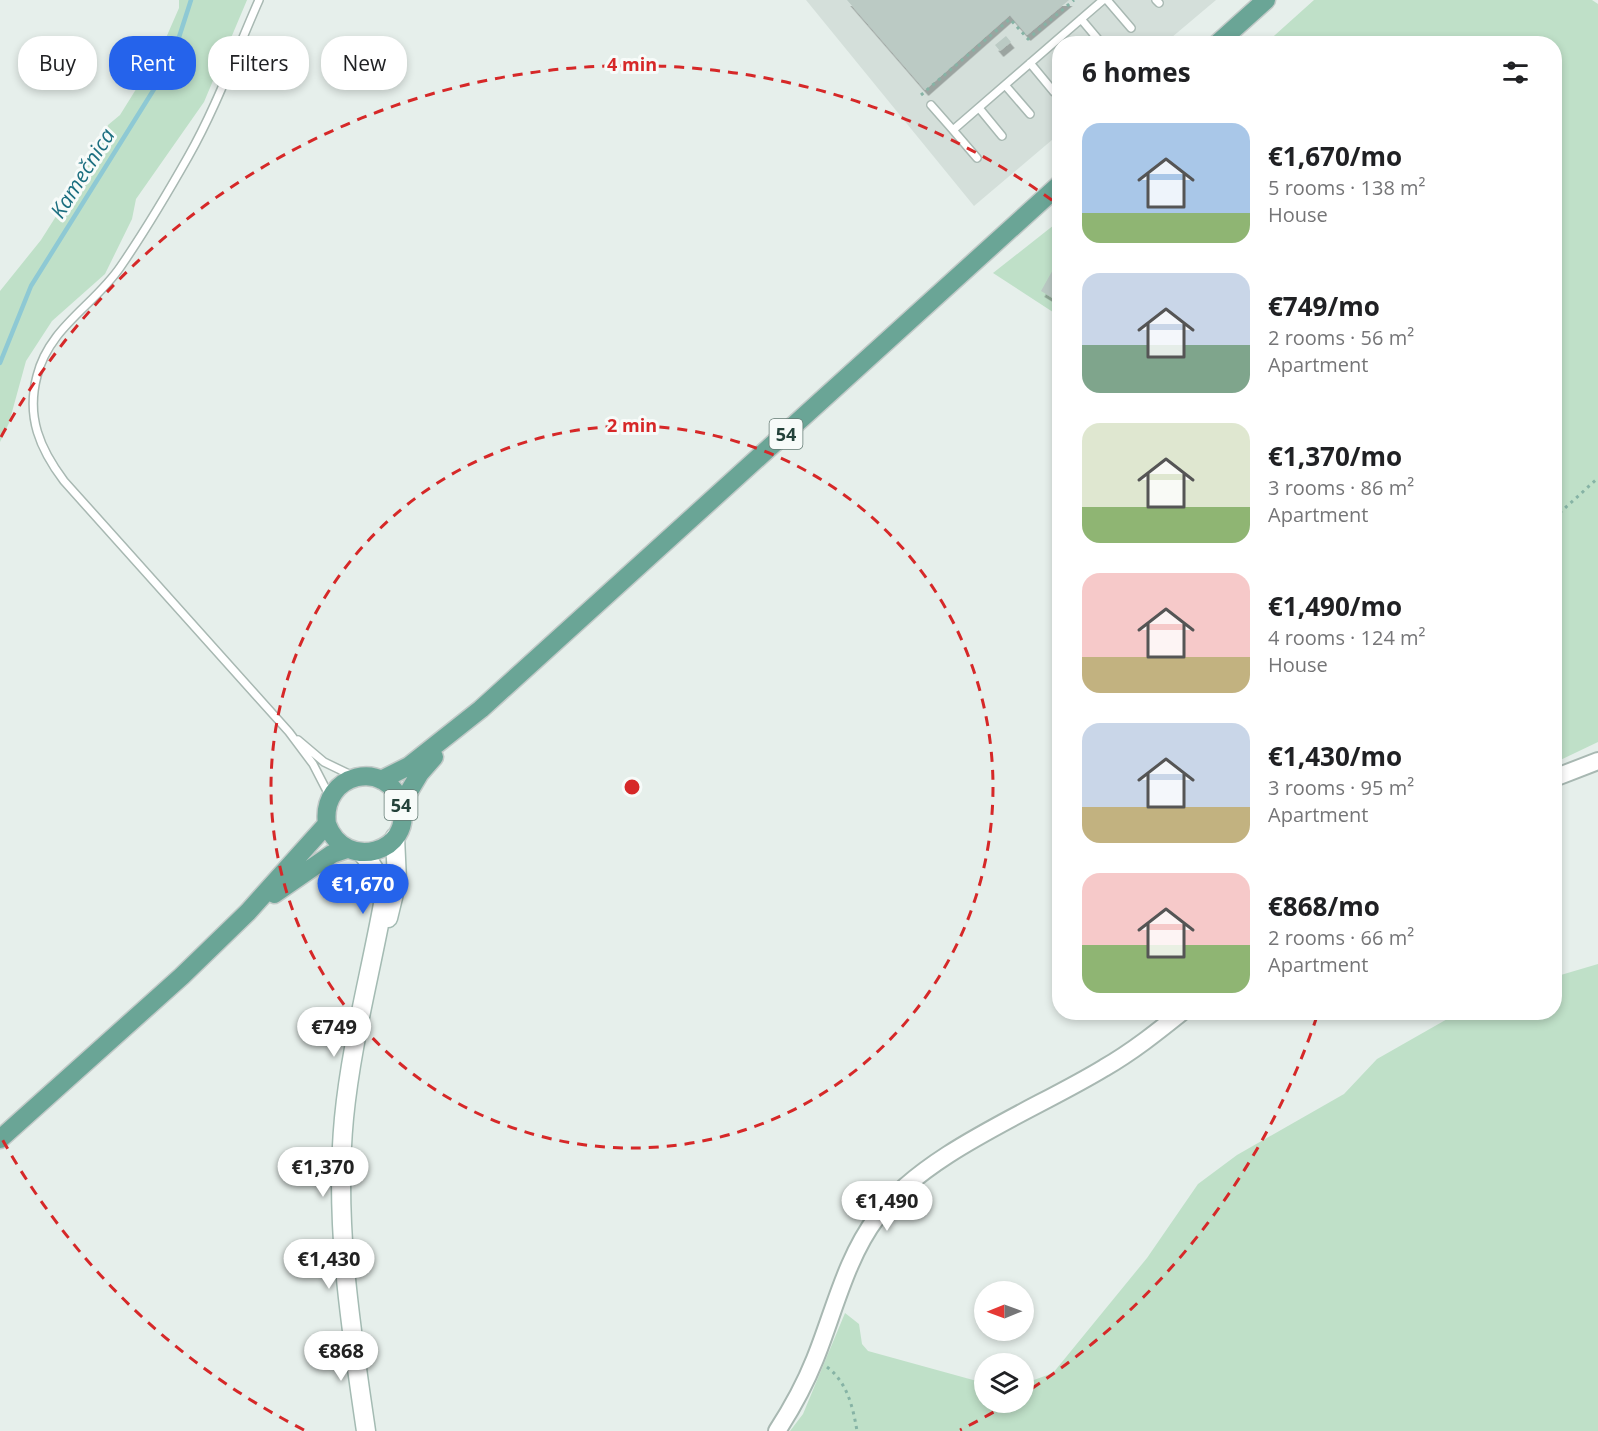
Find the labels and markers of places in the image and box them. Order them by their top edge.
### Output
centre of rings [622,777,642,797]
pin: €1,670 [314,864,412,915]
pin: €749 [298,1007,370,1058]
pin: €1,370 [274,1147,372,1198]
pin: €1,490 [838,1181,936,1232]
pin: €1,430 [280,1239,378,1290]
pin: €868 [305,1331,377,1382]

